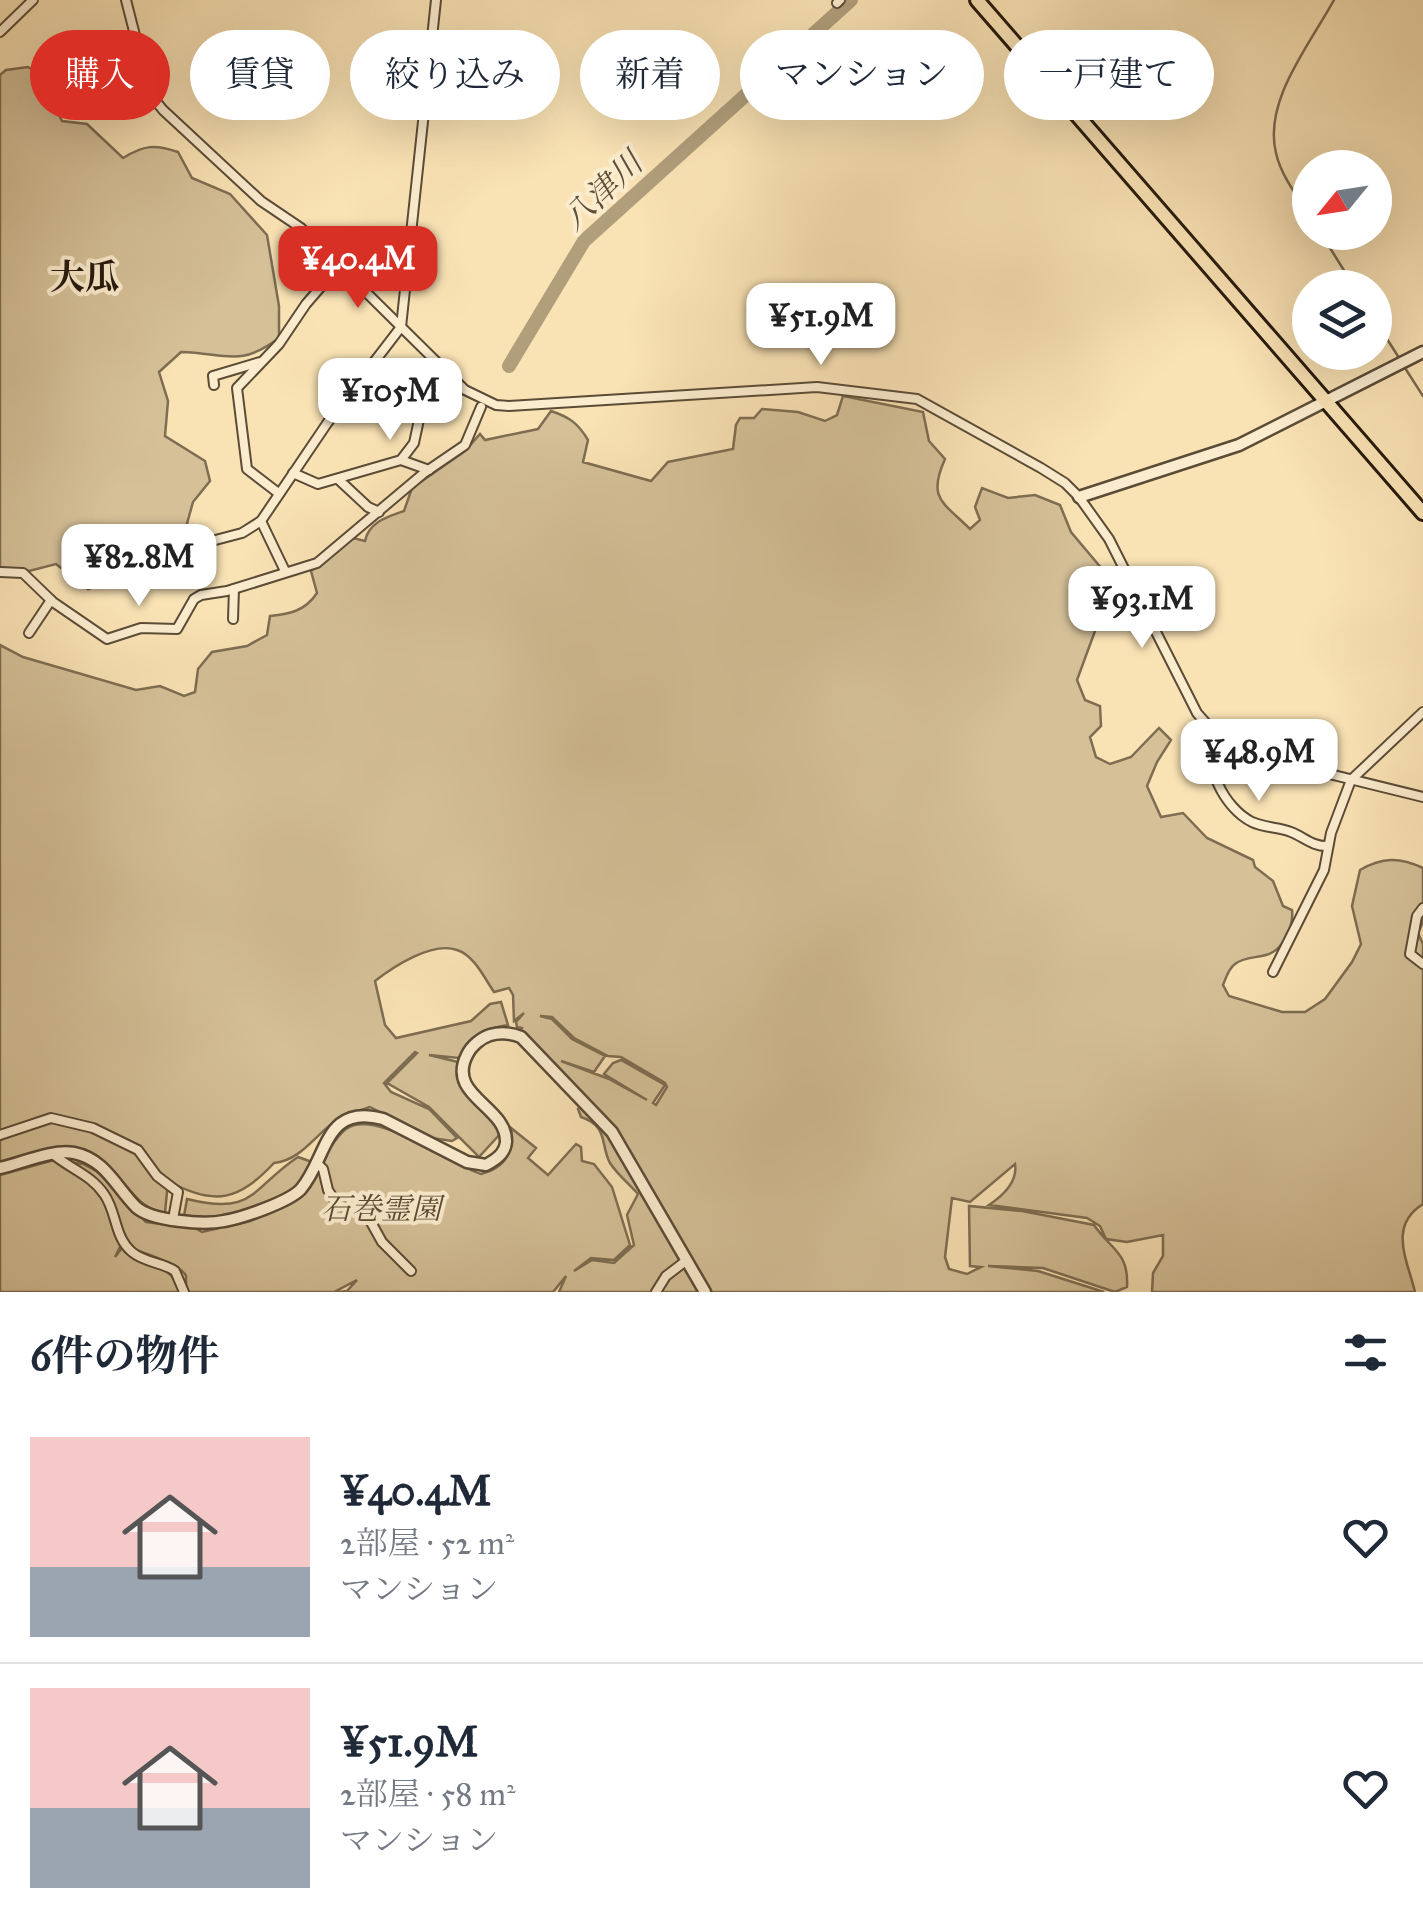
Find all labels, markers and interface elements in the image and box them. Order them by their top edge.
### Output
chip: 購入 [30,30,170,120]
chip: 賃貸 [190,30,330,120]
chip: 絞り込み [350,30,560,120]
chip: 新着 [580,30,720,120]
chip: マンション [740,30,984,120]
chip: 一戸建て [1004,30,1214,120]
water label: 八津川 [554,142,653,239]
north arrow [1292,150,1392,250]
map controls [1292,150,1392,370]
pin: ¥40.4M [277,226,439,311]
text: ¥40.4M [300,239,416,278]
district label: 大瓜 [50,256,120,299]
button: layers [1292,270,1392,370]
pin: ¥51.9M [740,283,902,368]
text: ¥51.9M [768,296,874,335]
pin: ¥105M [320,358,460,443]
text: ¥105M [340,371,440,410]
pin: ¥82.8M [58,524,220,609]
text: ¥82.8M [83,537,195,576]
pin: ¥93.1M [1061,566,1223,651]
text: ¥93.1M [1090,579,1194,618]
pin: ¥48.9M [1178,719,1340,804]
text: ¥48.9M [1203,732,1315,771]
park label: 石巻霊園 [321,1191,446,1227]
icon: filters [1338,1325,1393,1380]
text: 6件の物件 [30,1330,220,1382]
text: ¥40.4M [340,1465,491,1517]
icon: home [110,1477,230,1597]
icon: heart [1338,1510,1393,1565]
text: 2部屋 · 52 m² [340,1524,514,1563]
text: マンション [340,1570,499,1609]
text: ¥51.9M [340,1716,478,1768]
icon: home [110,1728,230,1848]
icon: heart [1338,1761,1393,1816]
text: 2部屋 · 58 m² [340,1775,516,1814]
text: マンション [340,1821,499,1860]

